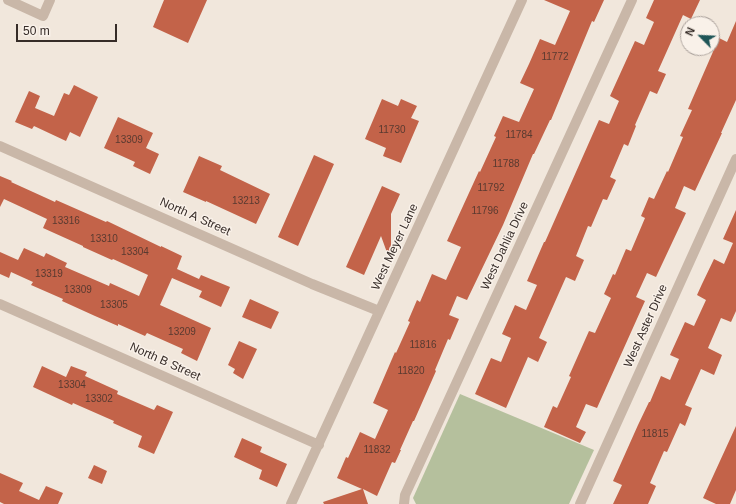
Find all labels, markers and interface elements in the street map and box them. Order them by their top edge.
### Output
scale bar [18,16,119,42]
north arrow [680,16,720,56]
text: 50 m [23,24,50,38]
text: N [683,25,697,38]
house number: 11772 [541,51,569,63]
house number: 11730 [378,124,406,136]
house number: 11784 [505,129,533,141]
house number: 13309 [115,134,143,146]
house number: 11788 [492,158,520,170]
house number: 11792 [477,182,505,194]
street label: North A Street [157,195,233,239]
house number: 13213 [232,195,260,207]
street label: West Dahlia Drive [478,200,532,292]
street label: West Meyer Lane [369,201,421,293]
house number: 11796 [471,205,499,217]
house number: 13316 [52,215,80,227]
house number: 13310 [90,233,118,245]
house number: 13304 [121,246,149,258]
house number: 13319 [35,268,63,280]
street label: West Aster Drive [621,282,671,370]
house number: 13309 [64,284,92,296]
house number: 13305 [100,299,128,311]
house number: 13209 [168,326,196,338]
house number: 11816 [409,339,437,351]
street label: North B Street [127,340,203,384]
house number: 11820 [397,365,425,377]
house number: 13304 [58,379,86,391]
house number: 13302 [85,393,113,405]
house number: 11815 [641,428,669,440]
house number: 11832 [363,444,391,456]

